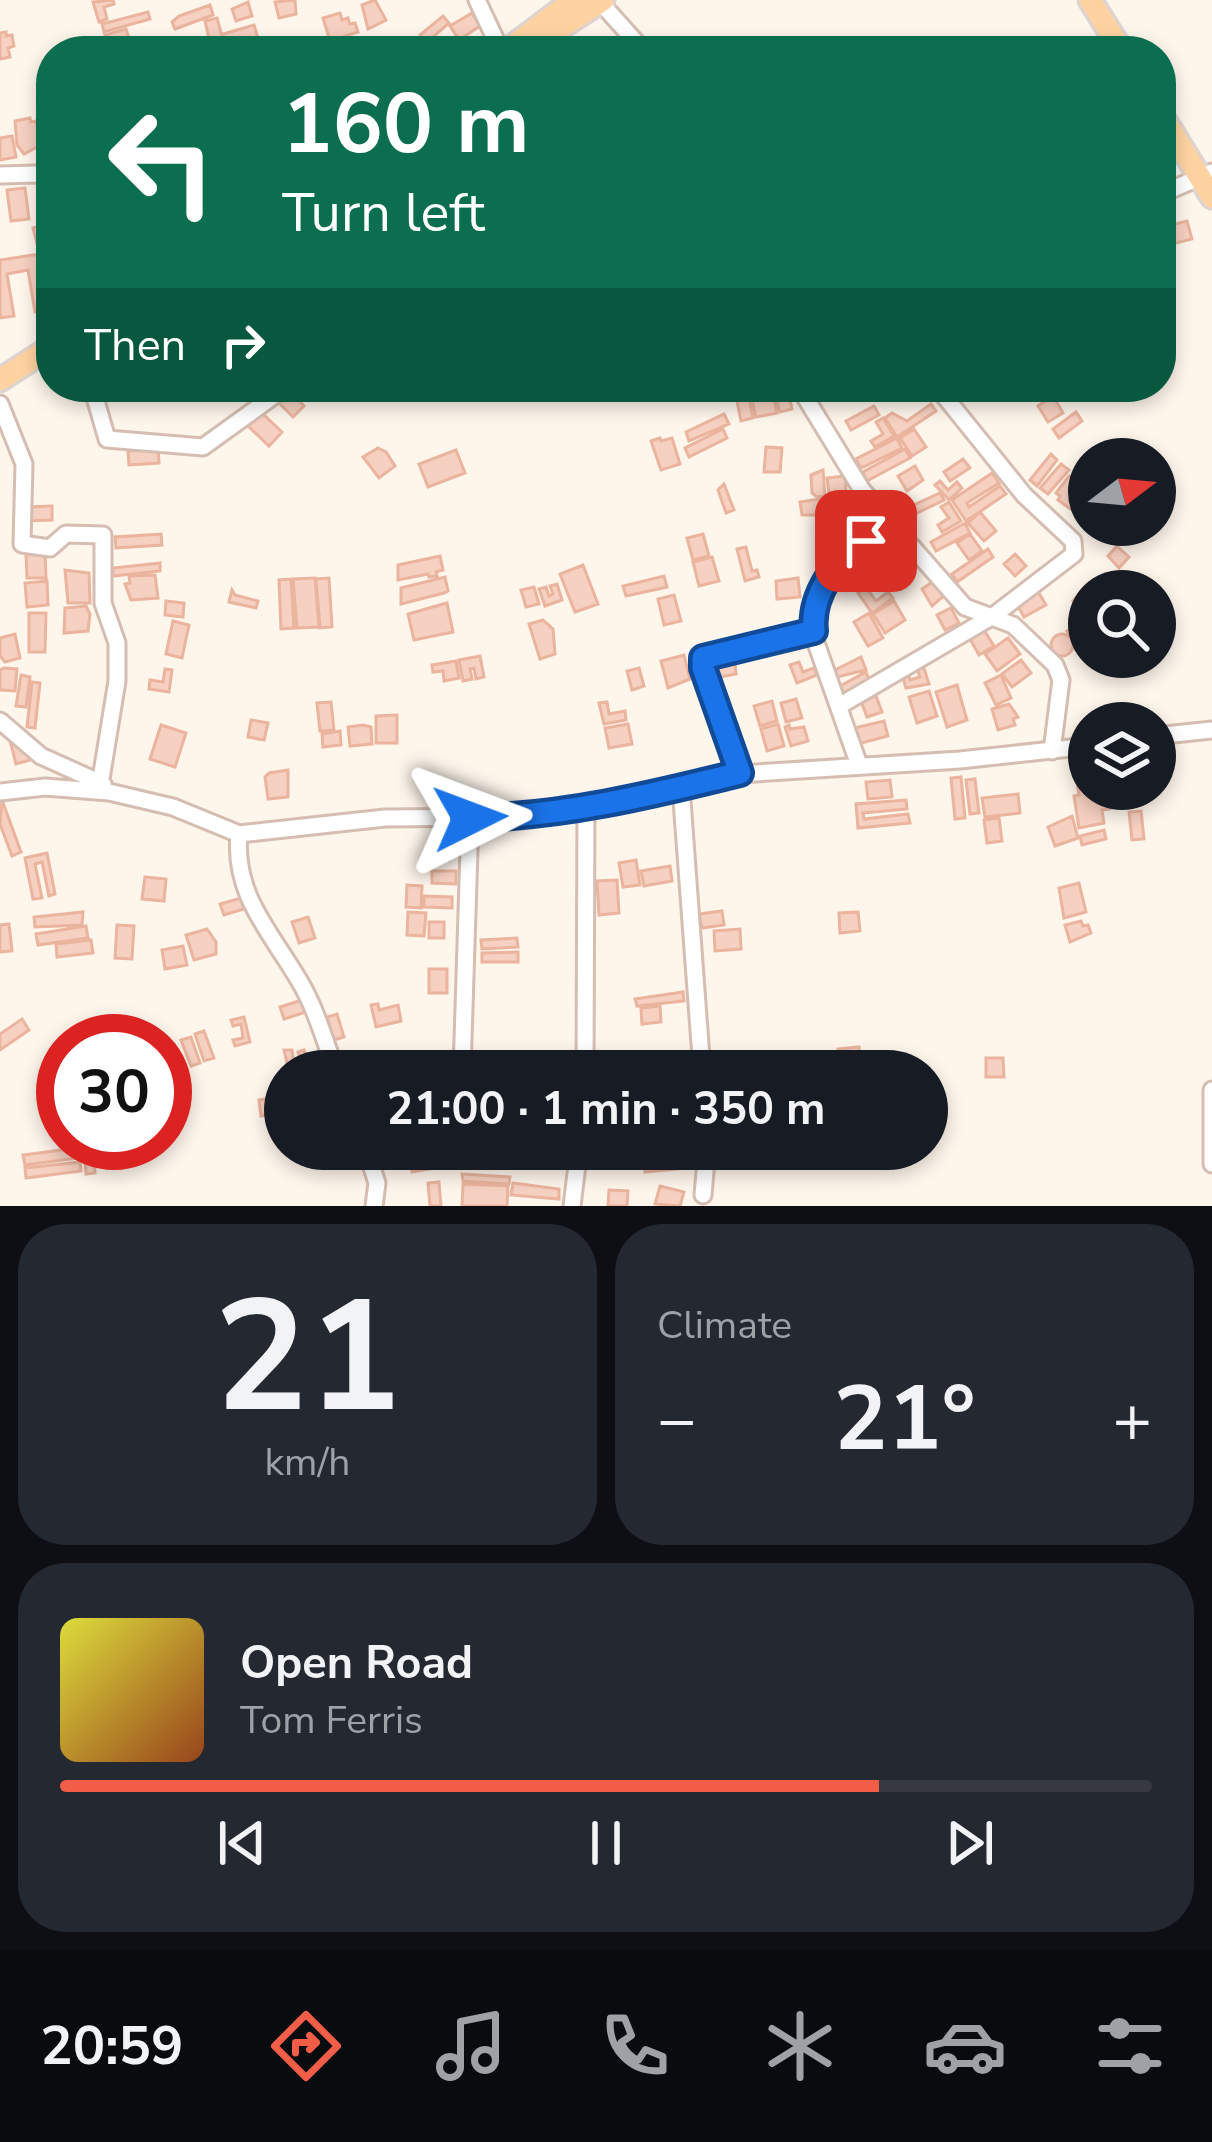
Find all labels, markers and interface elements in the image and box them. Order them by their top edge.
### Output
text: 160 m [282,67,530,182]
icon: left [84,84,240,240]
text: Turn left [282,176,485,250]
icon: right [210,312,276,378]
text: Then [84,315,186,376]
north arrow [1068,438,1176,546]
map controls [1068,438,1176,810]
pin [815,490,917,592]
icon: arrive [833,508,899,574]
button: search [1068,570,1176,678]
button: layers [1068,702,1176,810]
position arrow [407,755,533,881]
speed limit sign: 30 [36,1014,192,1170]
text: 21:00 · 1 min · 350 m [386,1079,826,1140]
text: 21 [214,1251,401,1464]
text: Climate [657,1299,792,1352]
text: 21° [833,1358,976,1481]
text: − [657,1375,697,1465]
text: + [1112,1375,1152,1465]
text: km/h [265,1436,350,1489]
text: Open Road [240,1633,473,1694]
text: Tom Ferris [240,1694,423,1747]
icon: previous [209,1810,275,1876]
icon: pause [573,1810,639,1876]
icon: next [937,1810,1003,1876]
icon: directions [264,2004,348,2088]
icon: music [429,2004,513,2088]
icon: phone [593,2004,677,2088]
icon: climate [758,2004,842,2088]
icon: car [923,2004,1007,2088]
icon: filters [1088,2004,1172,2088]
text: 20:59 [40,2009,183,2083]

